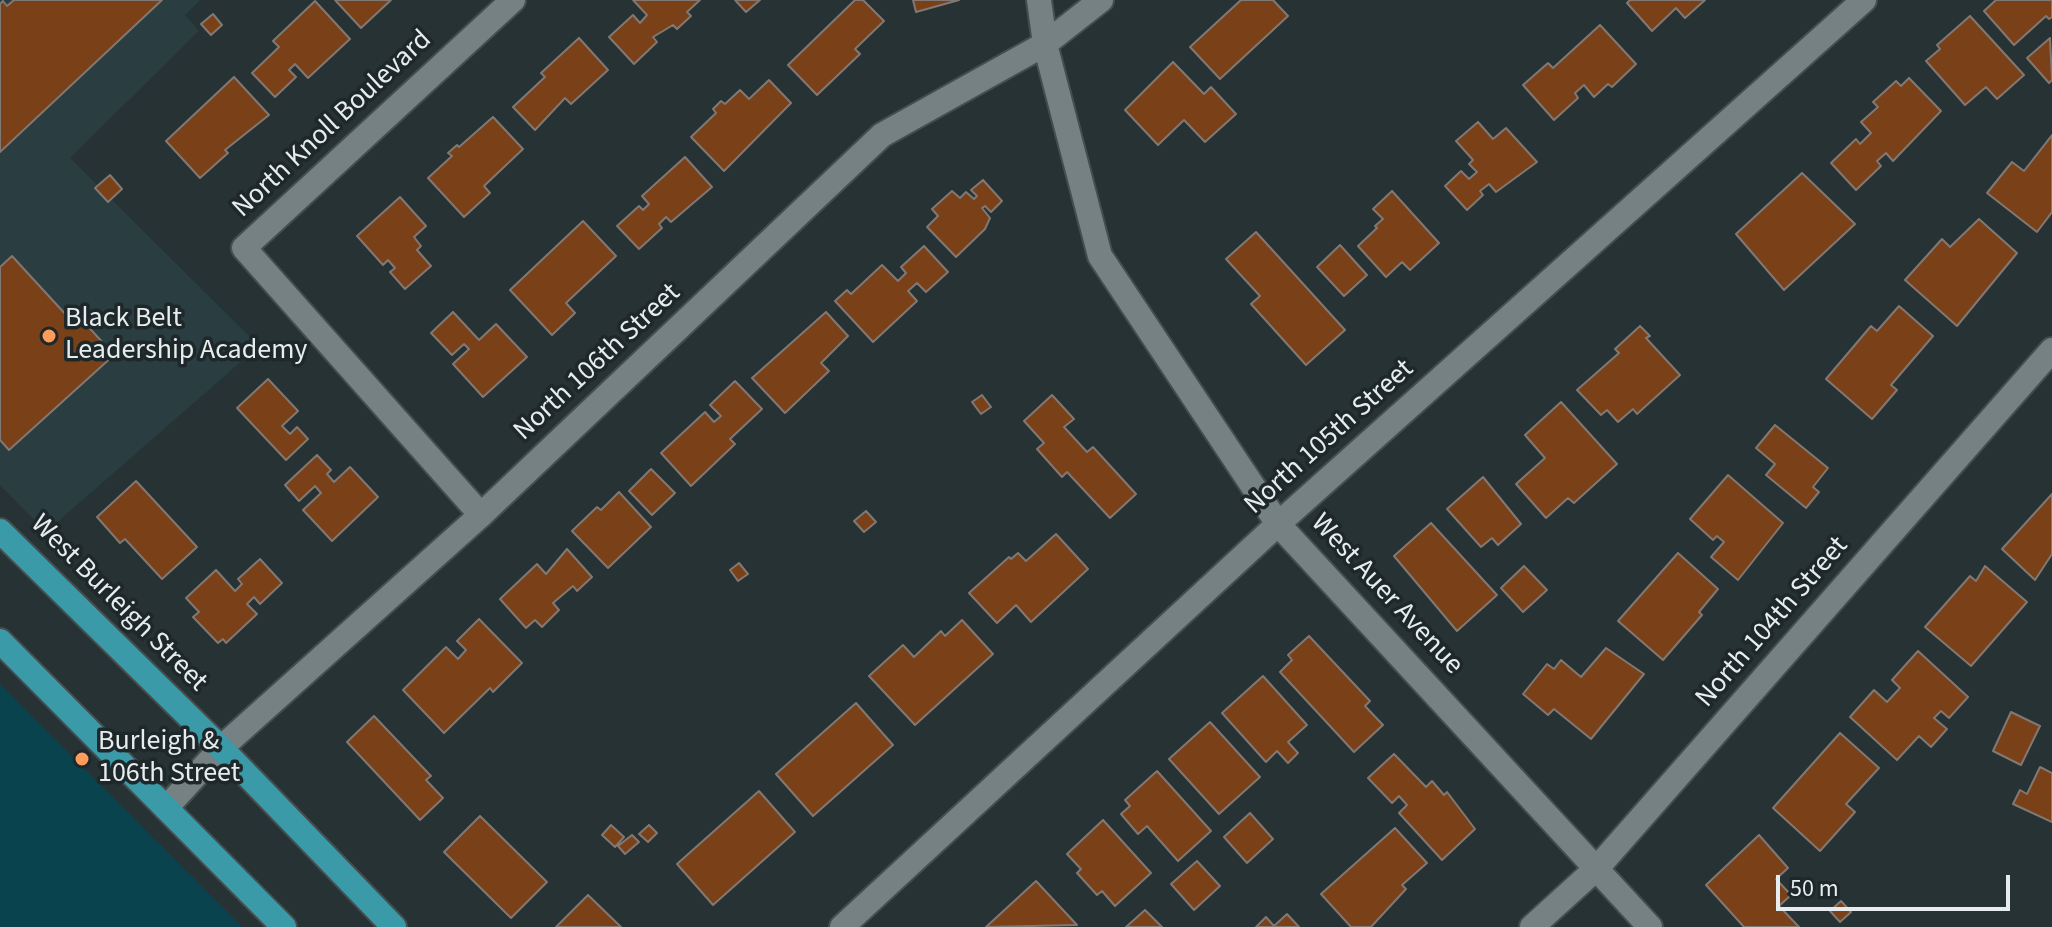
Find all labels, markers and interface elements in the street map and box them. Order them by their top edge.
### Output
street label: North Knoll Boulevard [227,24,439,226]
street label: North 106th Street [508,277,688,449]
place label: Black Belt Leadership Academy [65,303,307,369]
marker: Black Belt Leadership Academy [40,327,58,345]
street label: North 105th Street [1239,353,1421,523]
street label: West Burleigh Street [22,508,214,700]
street label: West Auer Avenue [1303,508,1469,682]
street label: North 104th Street [1690,531,1856,715]
place label: Burleigh & 106th Street [98,726,240,792]
marker: Burleigh & 106th Street [73,750,91,768]
scale bar [1780,859,2014,909]
text: 50 m [1790,871,1839,906]

